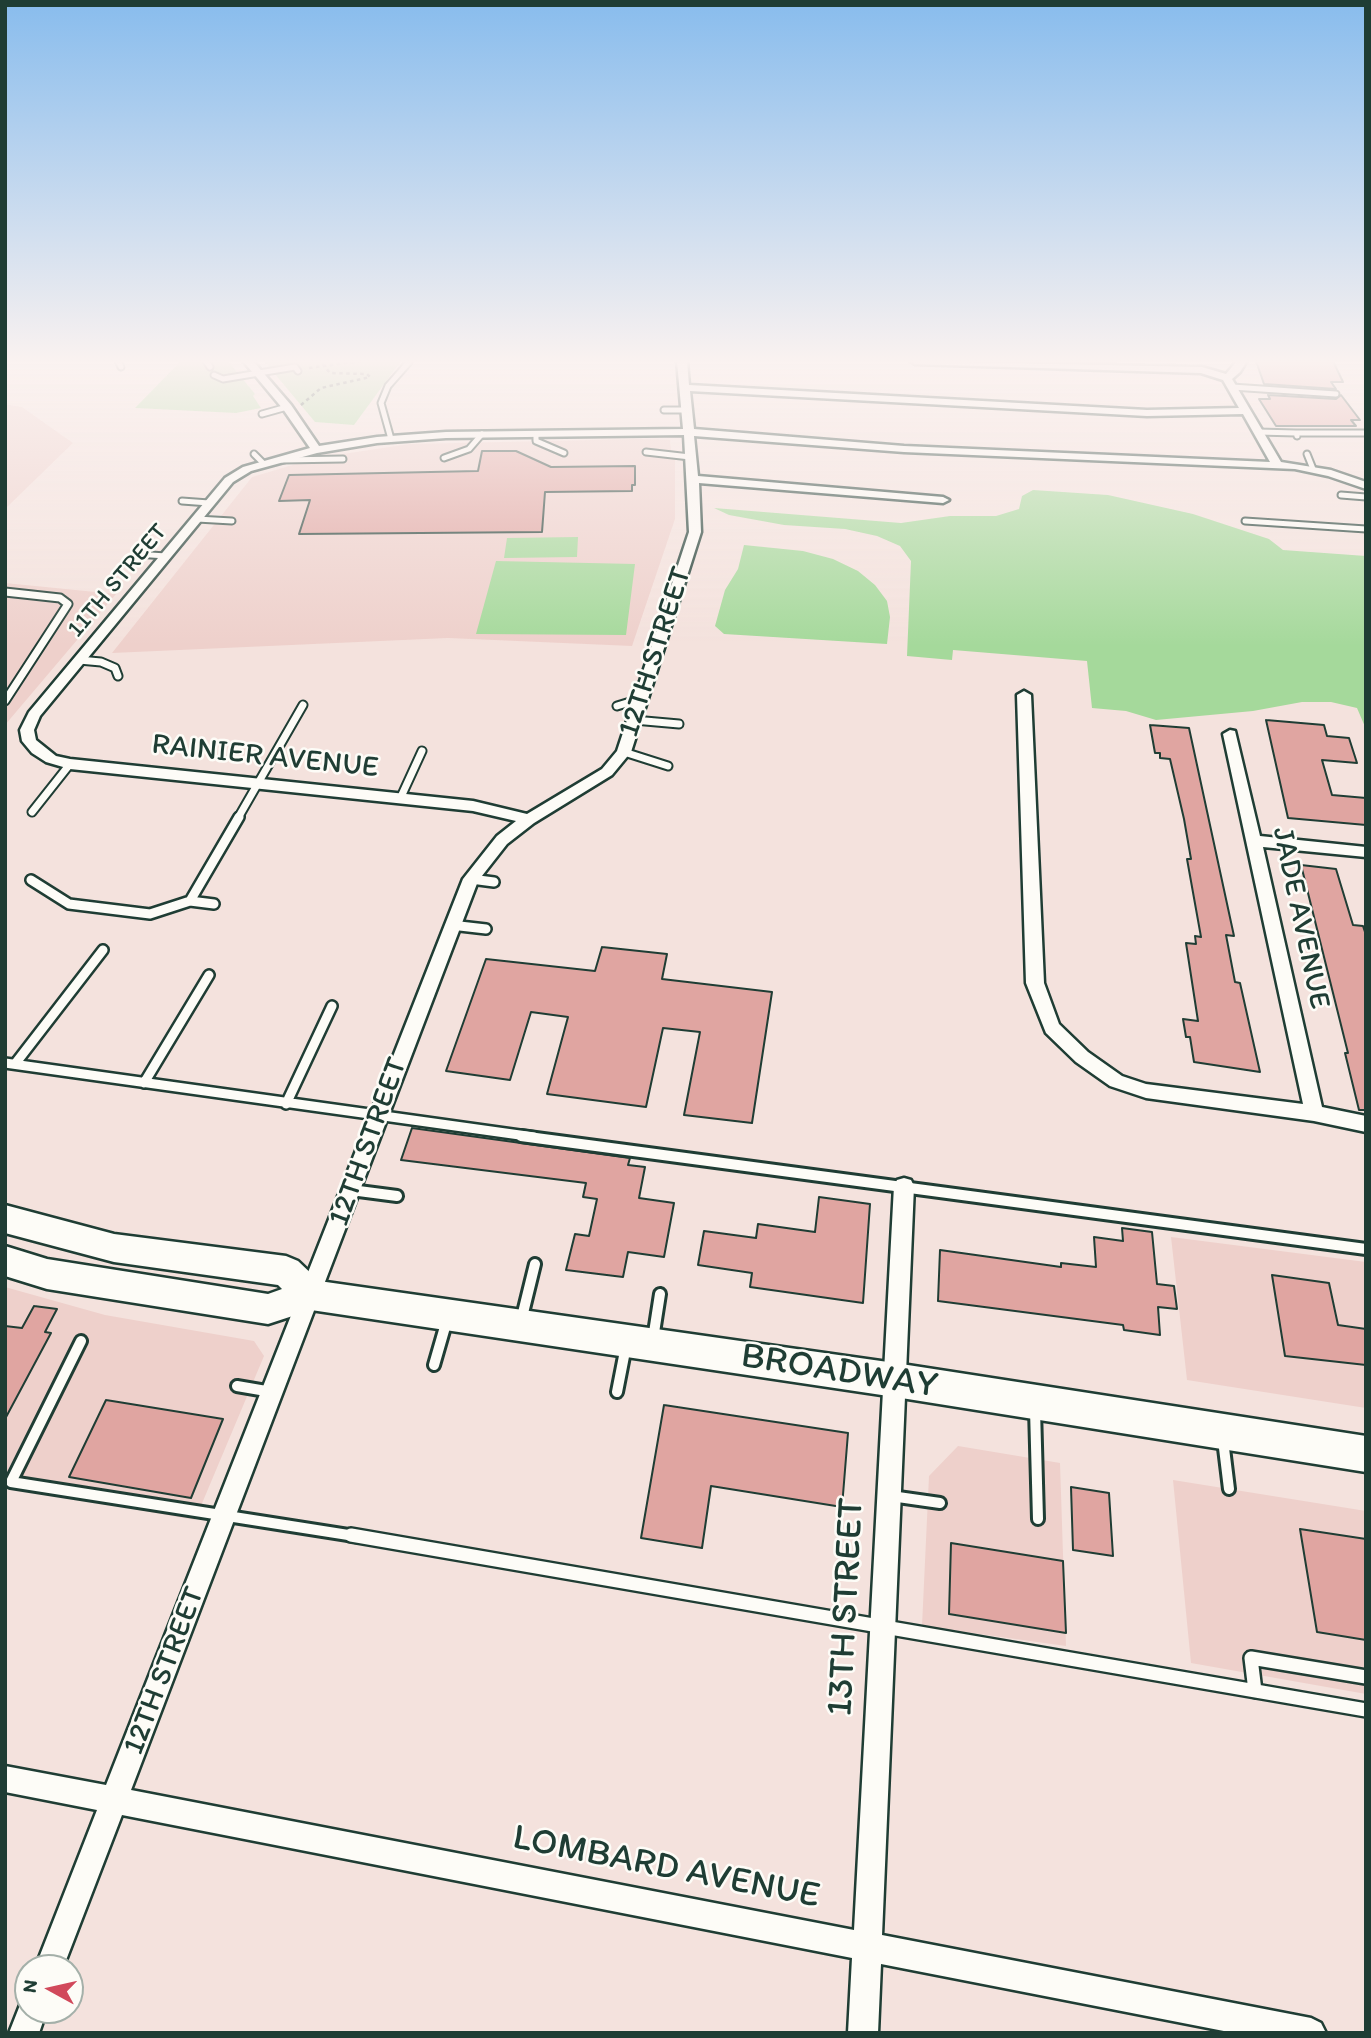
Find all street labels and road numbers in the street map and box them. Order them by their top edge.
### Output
street label: 11TH STREET [62,518,174,644]
street label: 12TH STREET [612,563,700,741]
street label: RAINIER AVENUE [150,727,380,787]
street label: JADE AVENUE [1263,824,1337,1012]
street label: 12TH STREET [322,1053,416,1231]
street label: BROADWAY [738,1335,940,1409]
street label: 13TH STREET [819,1497,875,1717]
street label: 12TH STREET [117,1582,213,1760]
street label: LOMBARD AVENUE [509,1816,823,1920]

